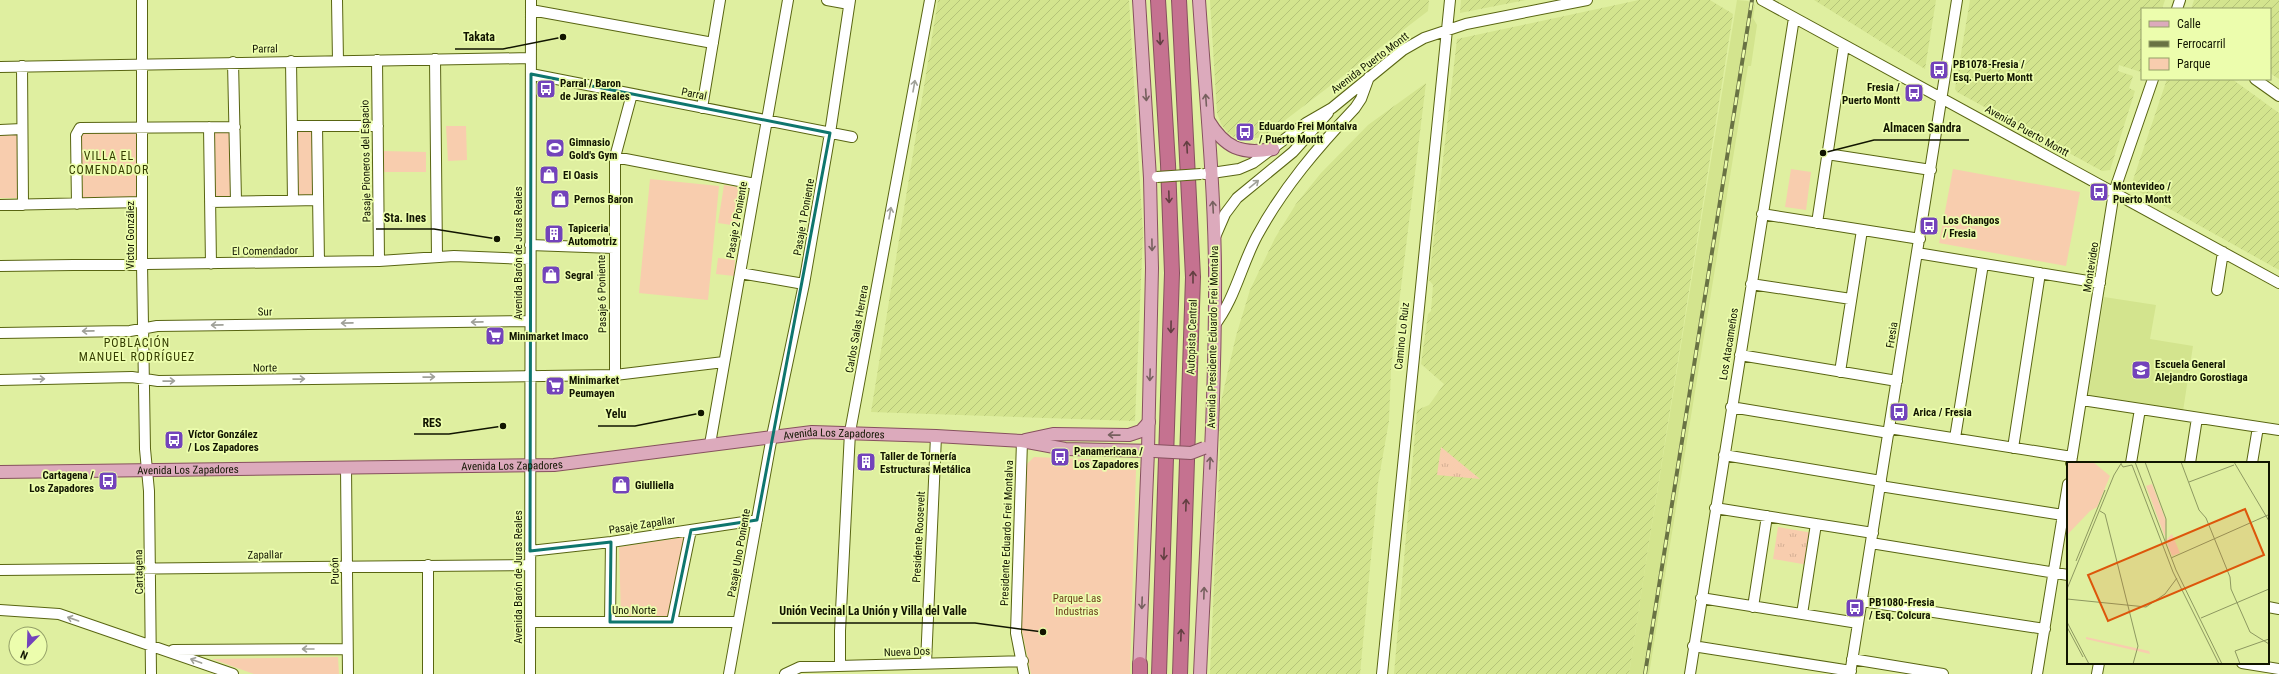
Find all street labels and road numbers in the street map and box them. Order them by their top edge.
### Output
street label: Avenida Puerto Montt [1329,30,1411,96]
street label: Parral [252,42,278,56]
street label: Parral [680,85,708,103]
street label: Pasaje Pioneros del Espacio [358,99,374,222]
street label: Avenida Puerto Montt [1983,103,2071,159]
street label: Pasaje 1 Poniente [791,177,817,257]
street label: Pasaje 2 Poniente [724,180,750,260]
street label: Avenida Barón de Juras Reales [512,186,525,320]
street label: Víctor González [124,201,137,269]
street label: Montevideo [2081,240,2101,293]
street label: El Comendador [232,244,299,258]
street label: Avenida Presidente Eduardo Frei Montalva [1205,246,1221,428]
street label: Pasaje 6 Poniente [595,255,609,333]
street label: Carlos Salas Herrera [843,284,871,374]
street label: Autopista Central [1184,299,1200,375]
street label: Camino Lo Ruiz [1392,302,1412,370]
street label: Sur [258,305,273,319]
street label: Los Atacameños [1717,307,1741,381]
street label: Fresia [1884,321,1900,349]
street label: Norte [253,361,277,375]
street label: Avenida Los Zapadores [782,426,885,442]
street label: Avenida Los Zapadores [461,457,563,473]
street label: Presidente Eduardo Frei Montalva [998,460,1016,606]
street label: Avenida Los Zapadores [137,462,239,477]
street label: Presidente Roosevelt [910,491,928,583]
street label: Pasaje Uno Poniente [725,508,753,598]
street label: Avenida Barón de Juras Reales [512,510,525,644]
street label: Pasaje Zapallar [608,513,677,537]
street label: Zapallar [247,548,283,562]
street label: Cartagena [132,549,146,595]
street label: Pucón [328,557,342,585]
street label: Uno Norte [612,604,656,617]
street label: Nueva Dos [884,645,930,659]

